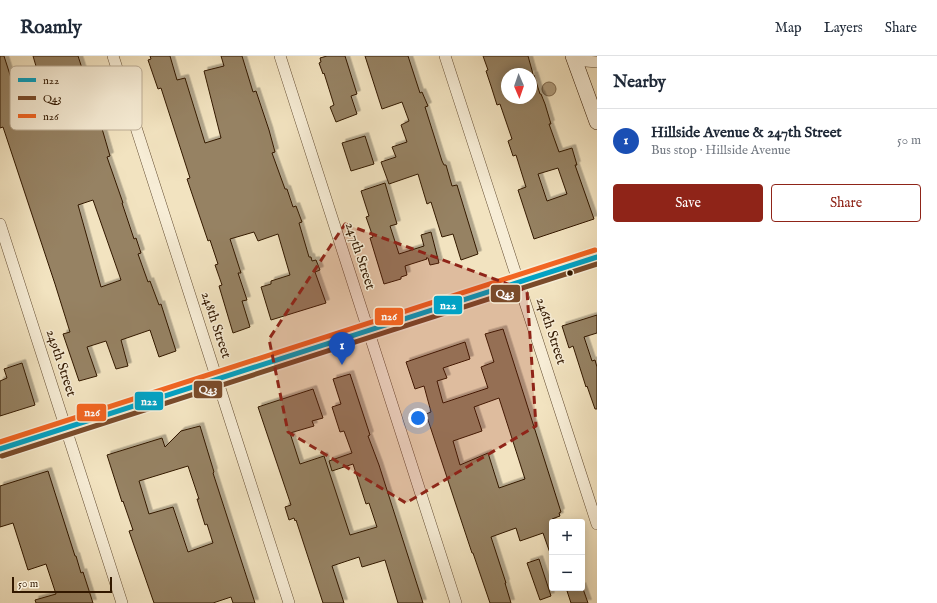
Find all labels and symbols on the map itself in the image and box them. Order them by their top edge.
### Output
legend [10,66,142,130]
north arrow [501,68,537,104]
text: n22 [43,74,59,88]
text: Q43 [43,92,62,106]
text: n26 [43,110,59,124]
street label: 247th Street [341,220,379,292]
unlabelled marker [565,268,575,278]
line badge: Q43 [490,284,521,303]
text: Q43 [496,287,514,301]
street label: 248th Street [197,289,235,361]
line badge: n22 [433,295,463,315]
street label: 246th Street [532,295,570,367]
text: n22 [440,299,457,313]
line badge: n26 [374,307,404,326]
text: n26 [381,310,398,324]
street label: 249th Street [42,327,80,399]
pin: 1 [329,332,355,365]
line badge: Q43 [193,380,223,399]
text: Q43 [199,383,217,397]
line badge: n22 [134,391,164,411]
text: n22 [141,395,158,409]
line badge: n26 [76,403,107,422]
text: n26 [84,406,101,420]
your location [408,408,428,428]
scale bar [12,575,112,594]

